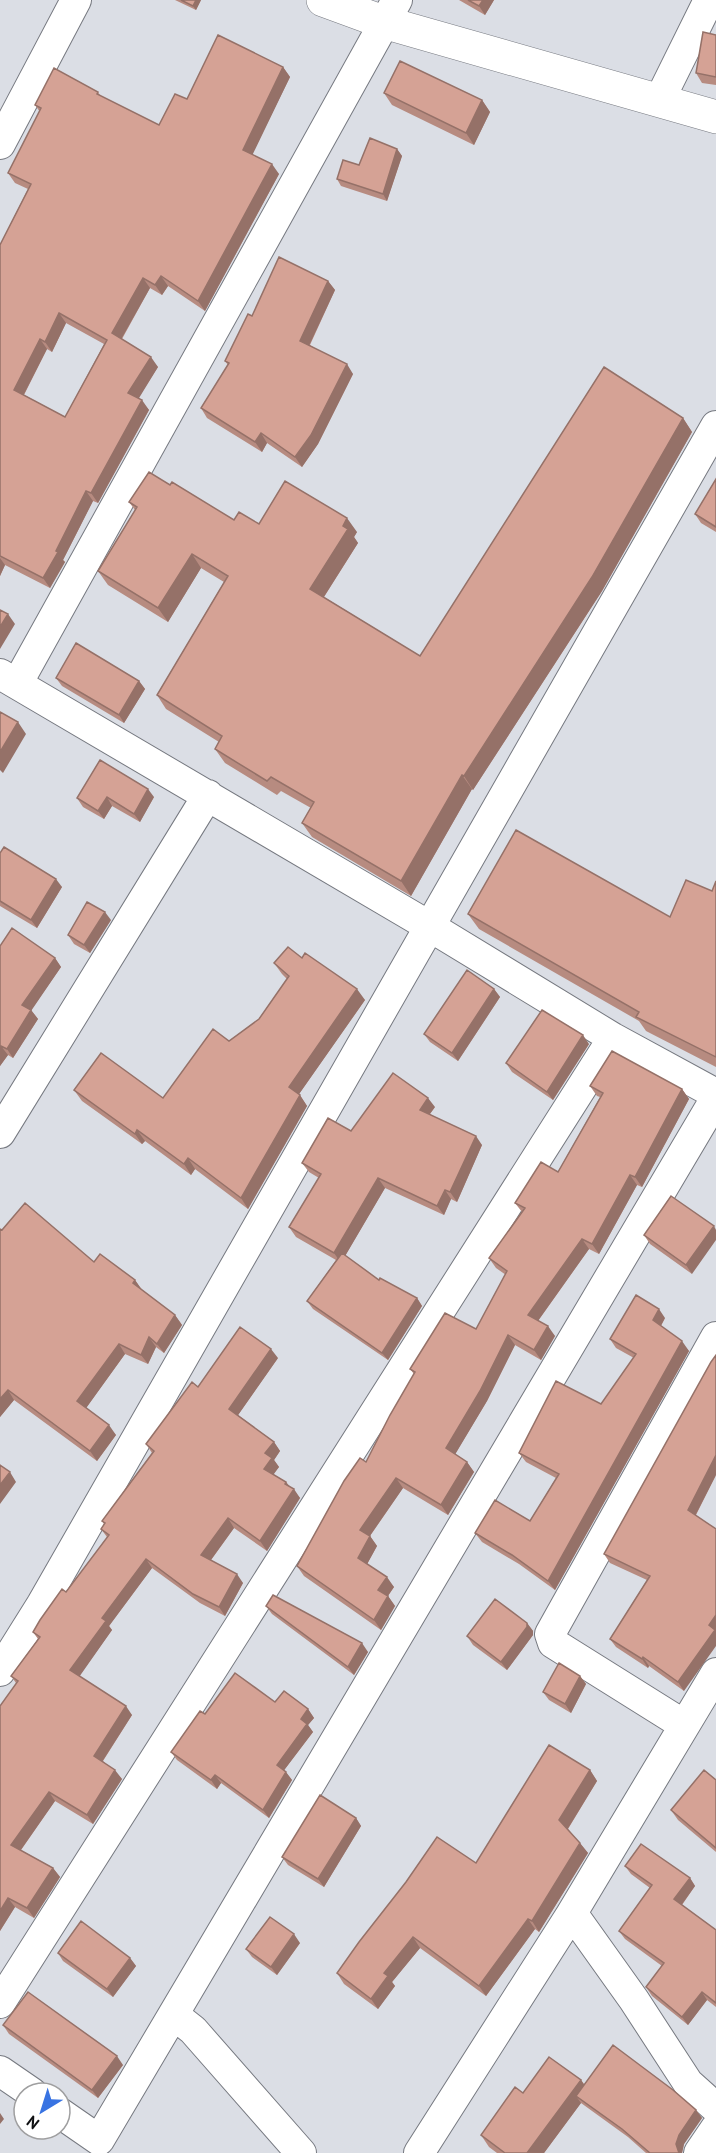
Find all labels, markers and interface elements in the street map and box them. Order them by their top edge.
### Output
north arrow [12,2081,72,2141]
text: N [22,2112,43,2134]

